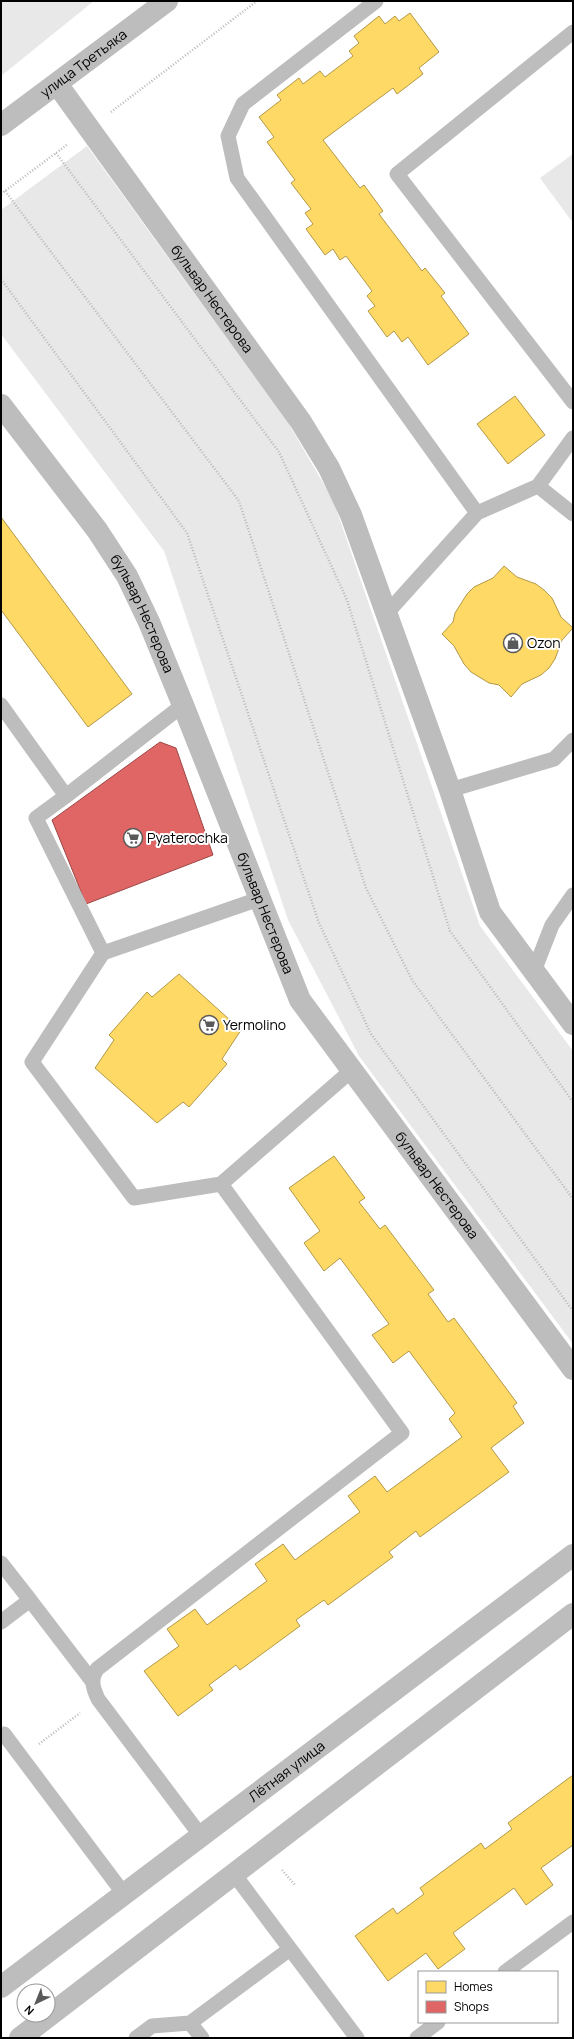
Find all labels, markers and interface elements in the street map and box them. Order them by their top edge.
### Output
street label: улица Третьяка [36,24,130,102]
street label: бульвар Нестерова [167,241,258,357]
street label: бульвар Нестерова [106,550,179,675]
shop icon: Ozon [502,632,524,654]
place label: Ozon [527,633,561,652]
supermarket icon: Pyaterochka [122,827,144,849]
place label: Pyaterochka [147,828,228,847]
street label: бульвар Нестерова [233,849,299,976]
supermarket icon: Yermolino [198,1014,220,1036]
place label: Yermolino [223,1015,286,1034]
street label: бульвар Нестерова [391,1127,484,1243]
street label: Лётная улица [244,1736,328,1806]
legend [418,1971,558,2023]
text: Homes [454,1978,493,1995]
north arrow [16,1983,56,2023]
text: Shops [454,1998,489,2015]
text: N [21,2002,37,2019]

